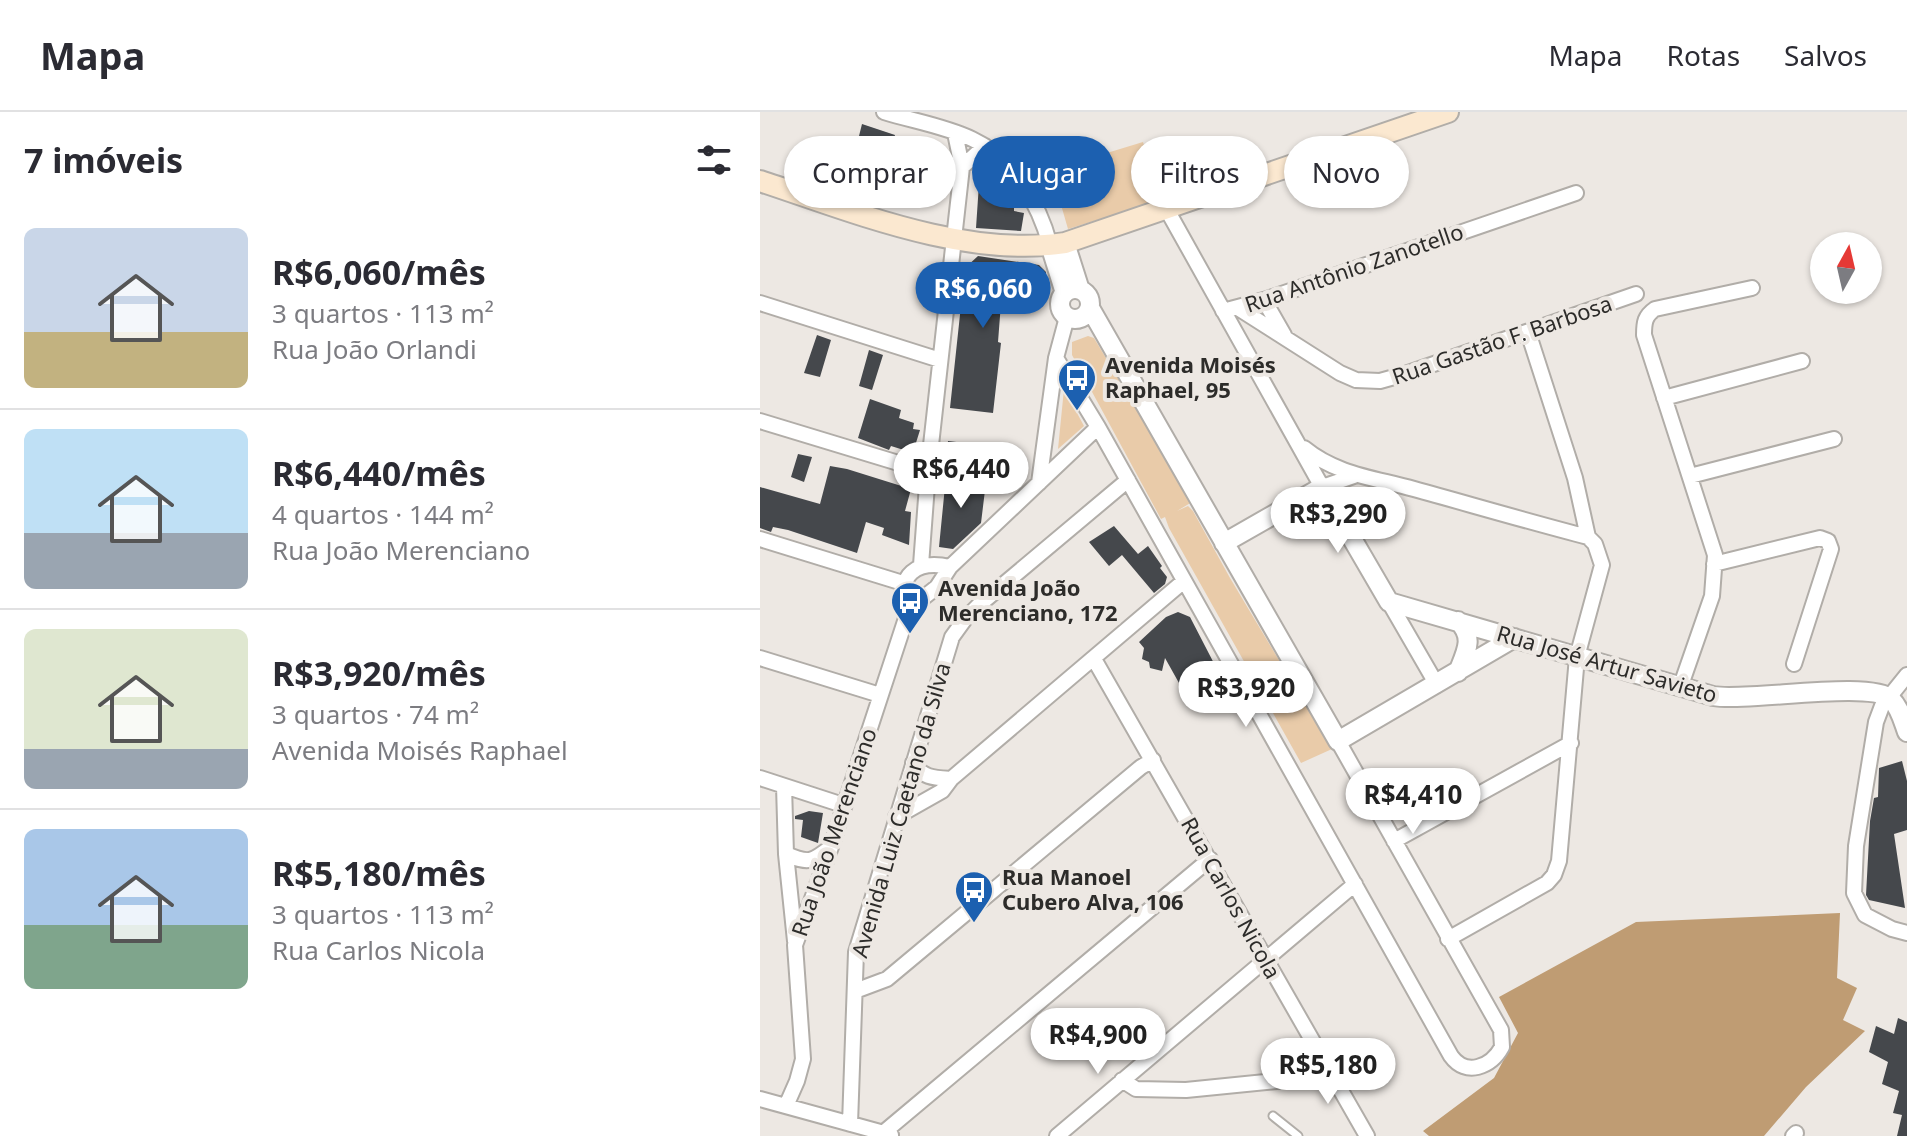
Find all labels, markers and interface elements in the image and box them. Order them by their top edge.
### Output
text: Mapa [40,29,145,81]
text: Mapa [1548,36,1623,74]
text: Rotas [1667,36,1740,74]
text: Salvos [1784,36,1867,74]
chip: Comprar [784,136,956,208]
chip: Alugar [972,136,1115,208]
chip: Filtros [1131,136,1268,208]
chip: Novo [1284,136,1409,208]
text: 7 imóveis [24,137,183,183]
icon: filters [692,138,736,182]
street label: Rua Antônio Zanotello [1240,216,1467,319]
north arrow [1810,232,1882,304]
map controls [1810,232,1882,304]
text: R$6,060/mês [272,249,486,295]
icon: home [88,260,184,356]
pin: R$6,060 [909,262,1057,330]
text: R$6,060 [934,270,1032,306]
street label: Rua Gastão F. Barbosa [1388,287,1616,391]
text: 3 quartos · 113 m² [272,295,494,331]
text: Rua João Orlandi [272,331,477,367]
place label: Avenida Moisés Raphael, 95 [1105,349,1276,404]
bus stop icon: Avenida Moisés Raphael, 95 [1056,357,1098,412]
pin: R$6,440 [887,442,1035,510]
text: R$6,440/mês [272,450,486,496]
text: R$6,440 [912,450,1010,486]
icon: home [88,461,184,557]
pin: R$3,290 [1264,487,1412,555]
text: R$3,290 [1289,495,1387,531]
text: 4 quartos · 144 m² [272,496,494,532]
text: Rua João Merenciano [272,532,530,568]
place label: Avenida João Merenciano, 172 [938,572,1118,627]
bus stop icon: Avenida João Merenciano, 172 [889,580,931,635]
street label: Rua José Artur Savieto [1494,617,1721,709]
text: R$3,920/mês [272,650,486,696]
street label: Avenida Luiz Caetano da Silva [844,659,957,961]
icon: home [88,661,184,757]
pin: R$3,920 [1172,661,1320,729]
text: R$3,920 [1197,669,1295,705]
text: 3 quartos · 74 m² [272,696,479,732]
street label: Rua João Merenciano [783,723,883,940]
text: Avenida Moisés Raphael [272,732,568,768]
pin: R$4,410 [1339,768,1487,836]
text: R$4,410 [1364,776,1462,812]
street label: Rua Carlos Nicola [1175,811,1289,984]
text: R$5,180/mês [272,850,486,896]
icon: home [88,861,184,957]
place label: Rua Manoel Cubero Alva, 106 [1002,861,1184,916]
bus stop icon: Rua Manoel Cubero Alva, 106 [953,869,995,924]
text: 3 quartos · 113 m² [272,896,494,932]
text: Rua Carlos Nicola [272,932,485,968]
pin: R$4,900 [1024,1008,1172,1076]
text: R$4,900 [1049,1016,1147,1052]
pin: R$5,180 [1254,1038,1402,1106]
text: R$5,180 [1279,1046,1377,1082]

